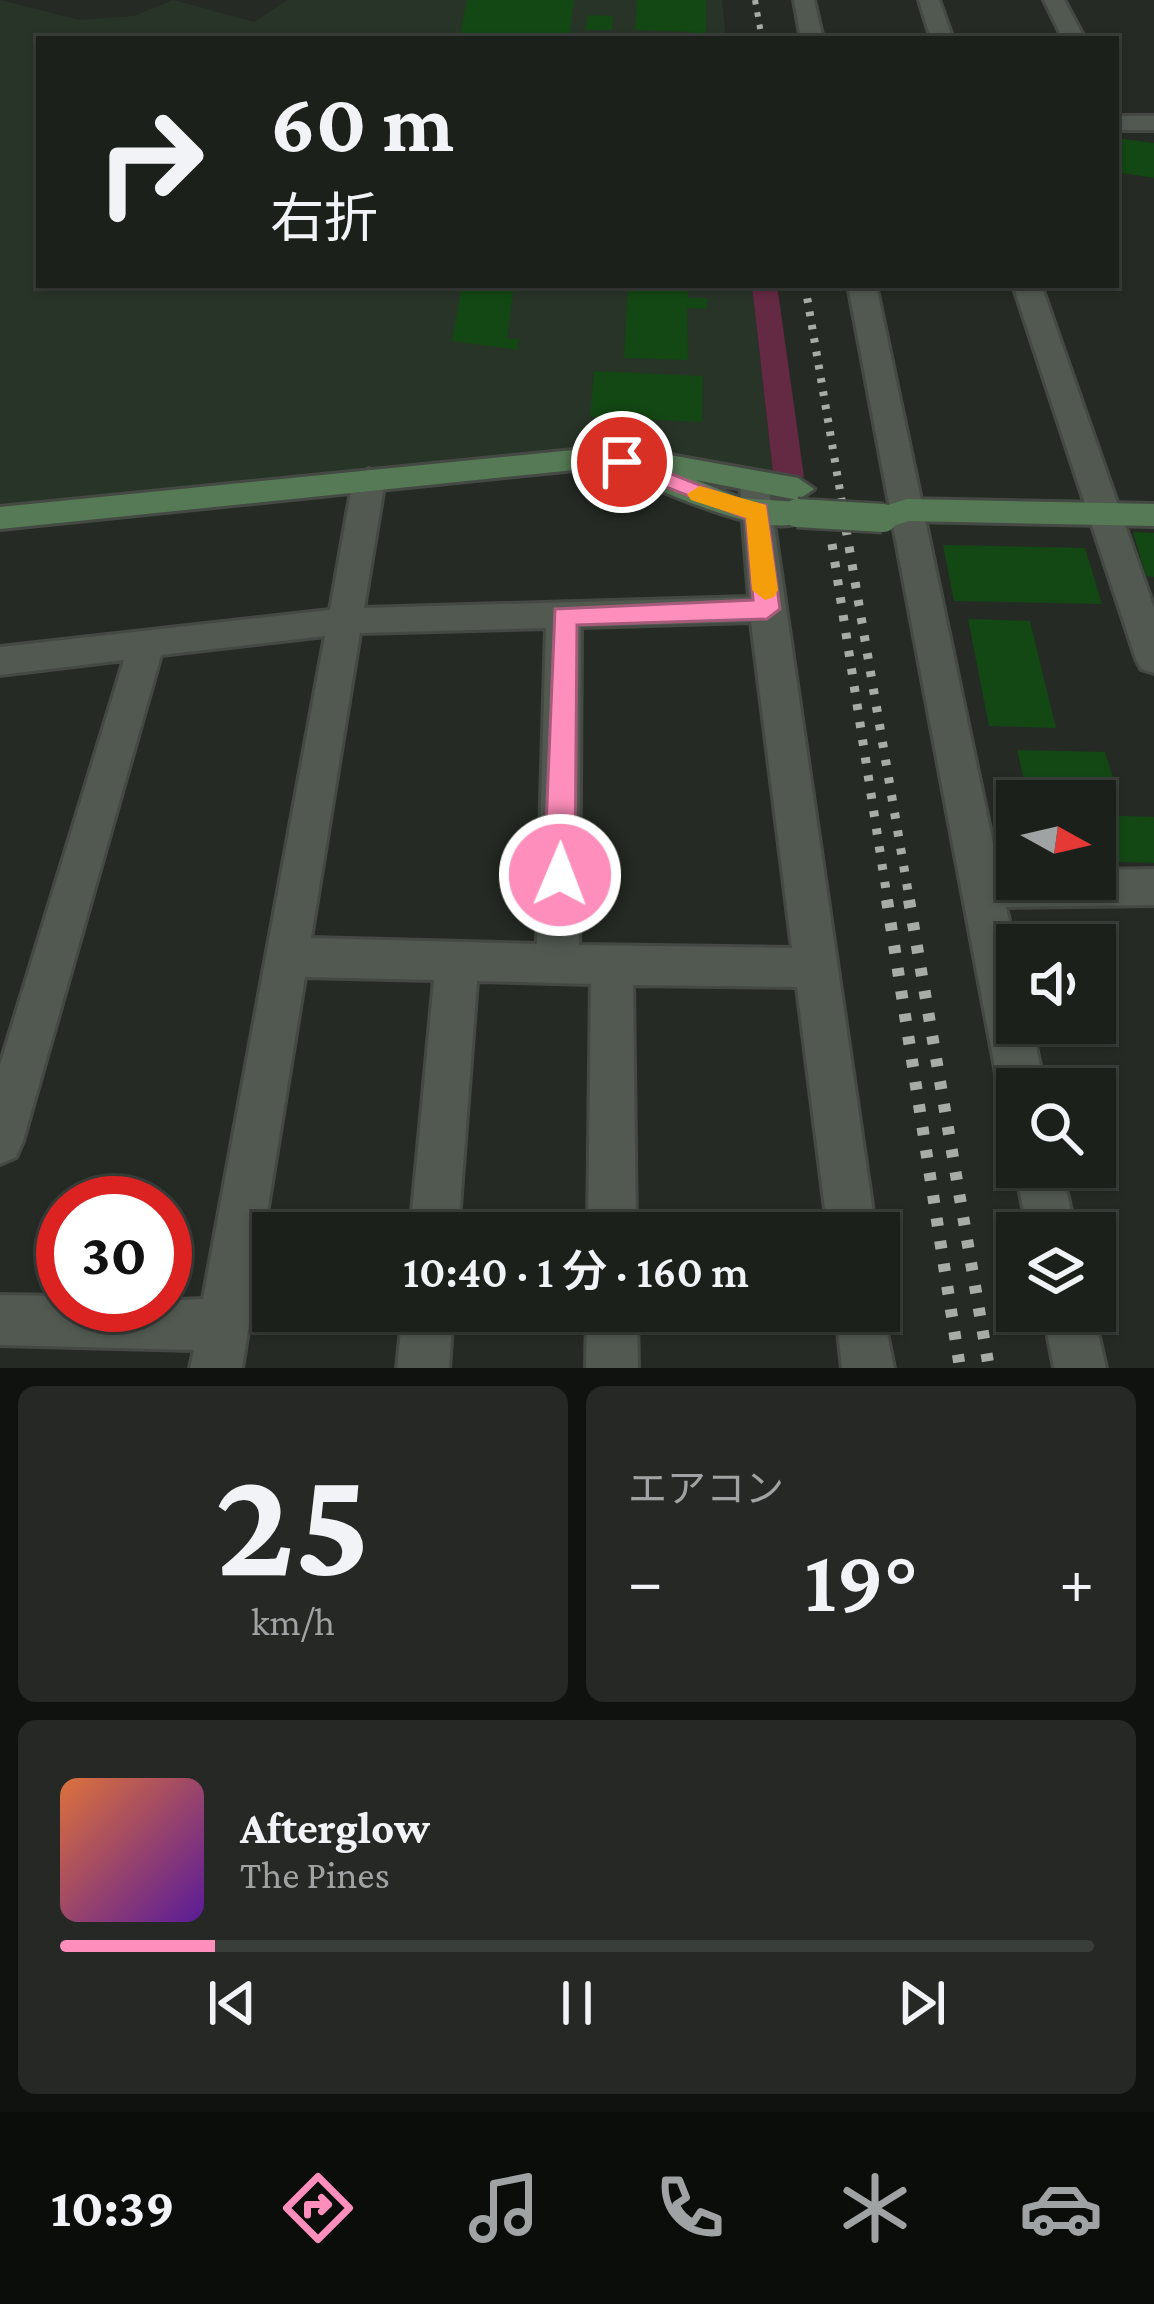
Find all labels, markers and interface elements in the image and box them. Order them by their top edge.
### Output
text: 60 m [270,76,454,169]
icon: right [72,84,228,240]
text: 右折 [270,189,378,249]
pin [571,411,673,513]
icon: arrive [589,429,655,495]
north arrow [996,780,1116,900]
map controls [996,780,1116,1332]
position arrow [497,812,623,938]
button: sound [996,924,1116,1044]
button: search [996,1068,1116,1188]
speed limit sign: 30 [36,1176,192,1332]
button: layers [996,1212,1116,1332]
text: 10:40 · 1 分 · 160 m [403,1247,749,1297]
text: 25 [215,1435,371,1609]
text: エアコン [628,1467,784,1510]
text: 19° [804,1530,918,1630]
text: − [628,1544,663,1617]
text: + [1059,1544,1094,1617]
text: km/h [251,1600,335,1643]
text: Afterglow [240,1803,430,1853]
text: The Pines [240,1853,390,1896]
icon: previous [199,1970,265,2036]
icon: pause [544,1970,610,2036]
icon: next [889,1970,955,2036]
icon: directions [276,2166,360,2250]
icon: music [462,2166,546,2250]
icon: phone [648,2166,732,2250]
icon: climate [833,2166,917,2250]
icon: car [1019,2166,1103,2250]
text: 10:39 [51,2178,175,2238]

